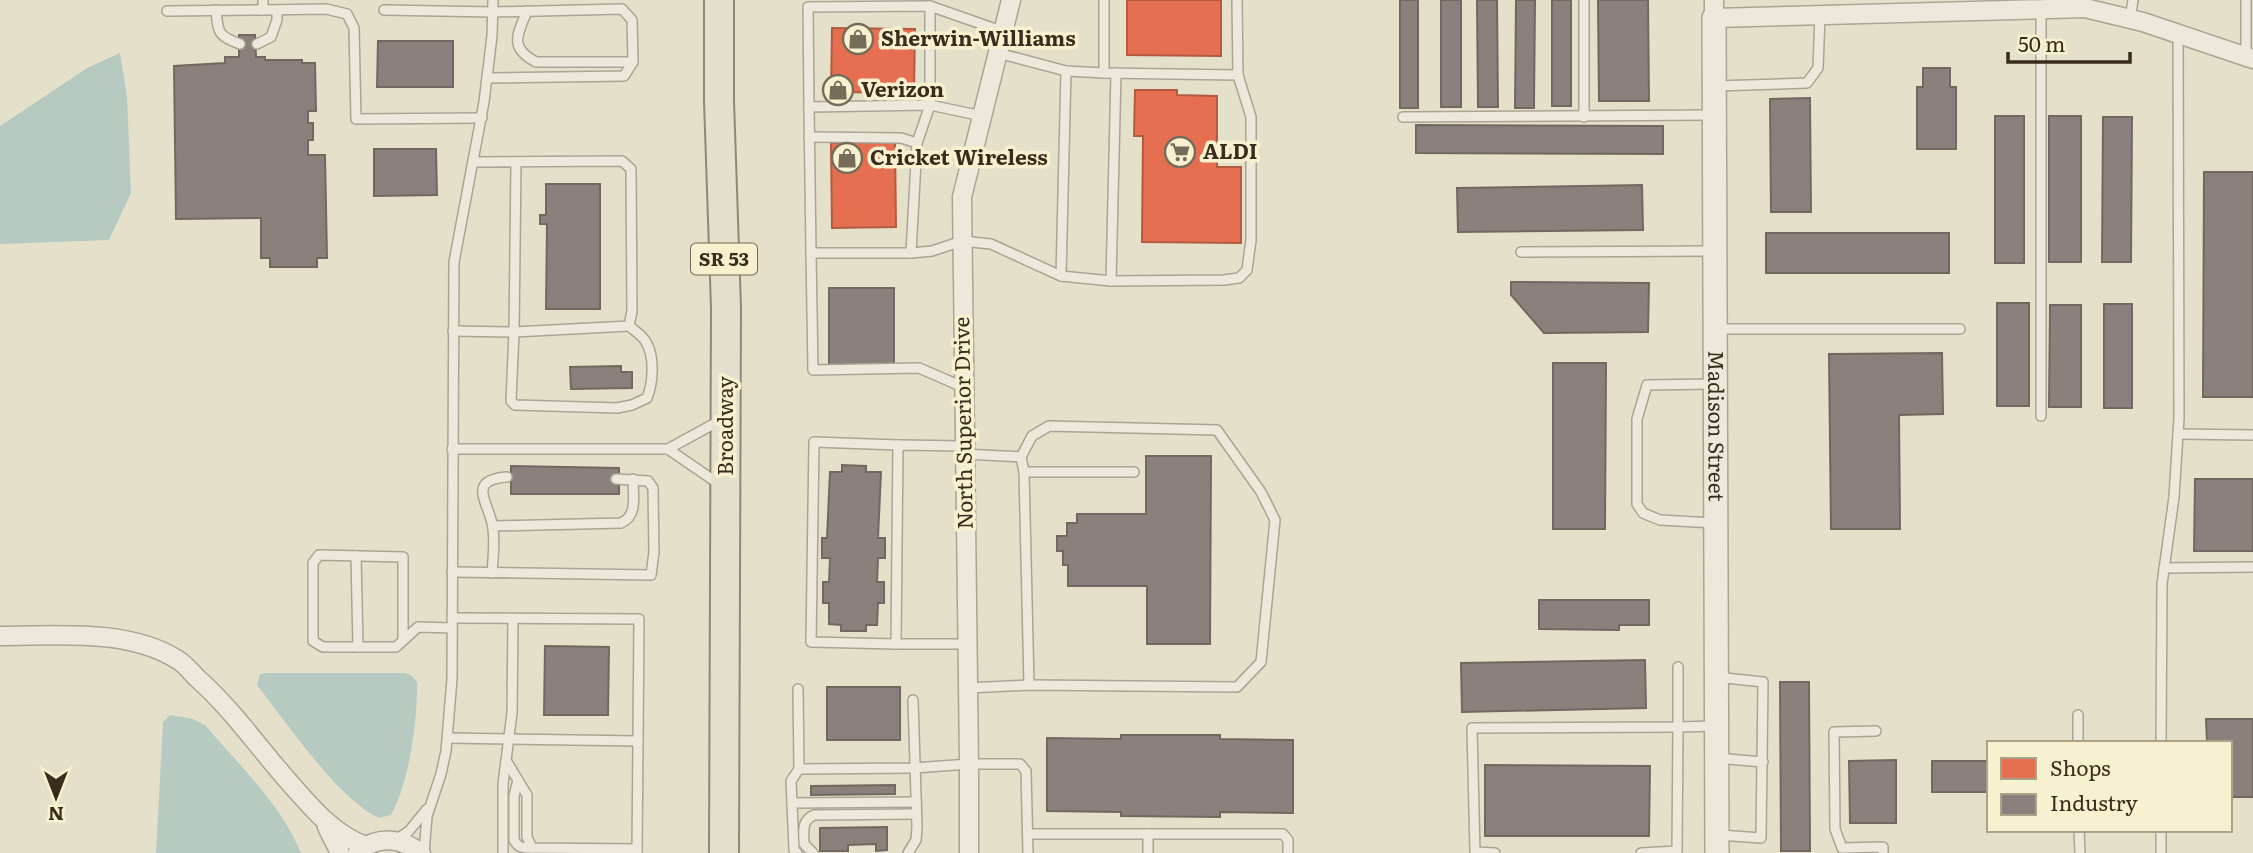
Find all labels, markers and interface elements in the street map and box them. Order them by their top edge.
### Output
place label: Sherwin-Williams [881,21,1076,52]
scale bar [2008,21,2130,65]
shop icon: Sherwin-Williams [841,22,875,56]
text: 50 m [2018,27,2065,58]
place label: Verizon [861,72,945,103]
shop icon: Verizon [821,73,855,107]
place label: ALDI [1203,134,1258,165]
supermarket icon: ALDI [1163,135,1197,169]
place label: Cricket Wireless [870,140,1048,171]
shop icon: Cricket Wireless [830,141,864,175]
road number: SR 53 [691,244,757,274]
street label: North Superior Drive [944,316,979,530]
street label: Madison Street [1702,350,1734,502]
street label: Broadway [708,375,739,476]
legend [1987,741,2232,832]
text: Shops [2050,751,2111,782]
north arrow [21,762,91,832]
text: Industry [2050,786,2138,817]
text: N [48,801,64,829]

